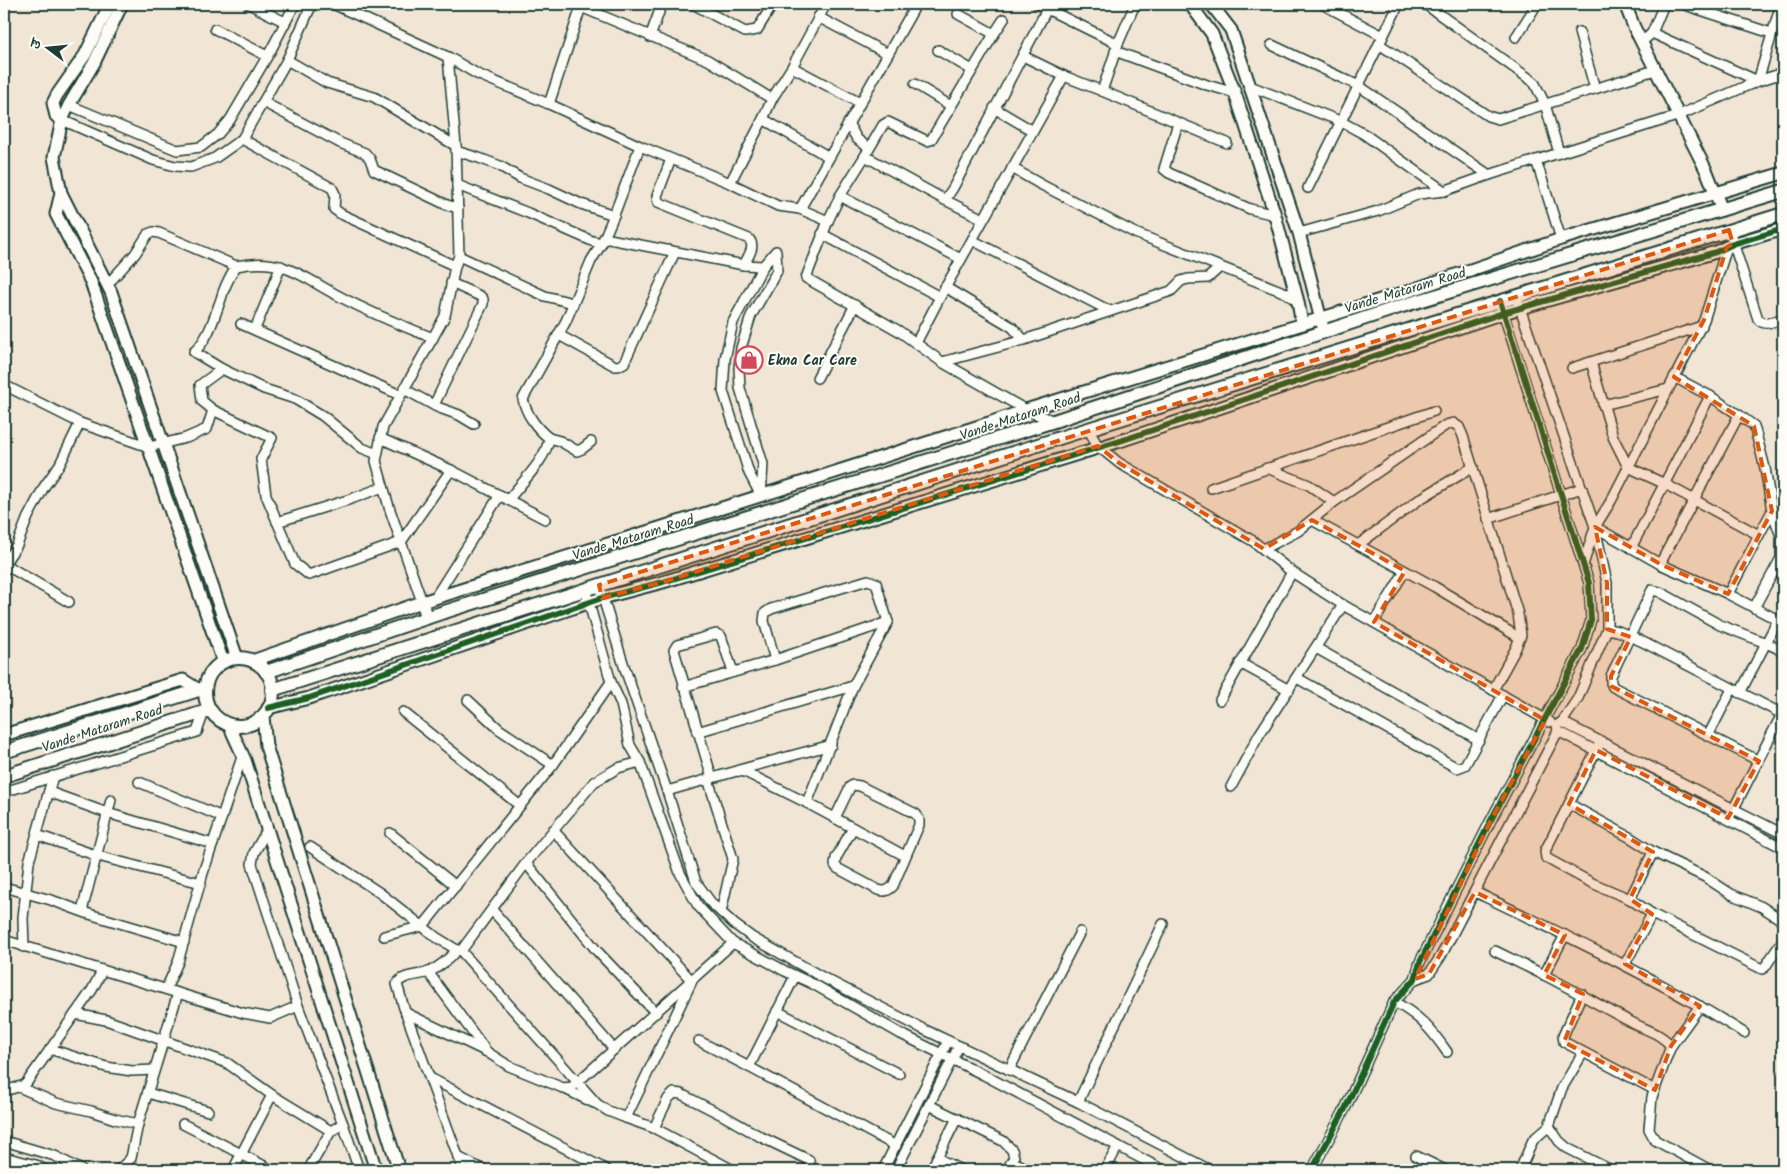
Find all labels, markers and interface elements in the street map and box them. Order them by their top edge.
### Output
north arrow [22,22,72,72]
text: उ [25,34,49,52]
street label: Vande Mataram Road [1342,262,1470,320]
shop icon: Ekna Car Care [734,345,764,375]
place label: Ekna Car Care [768,350,857,372]
street label: Vande Mataram Road [957,387,1085,447]
street label: Vande Mataram Road [570,509,698,567]
street label: Vande Mataram Road [39,699,167,759]

